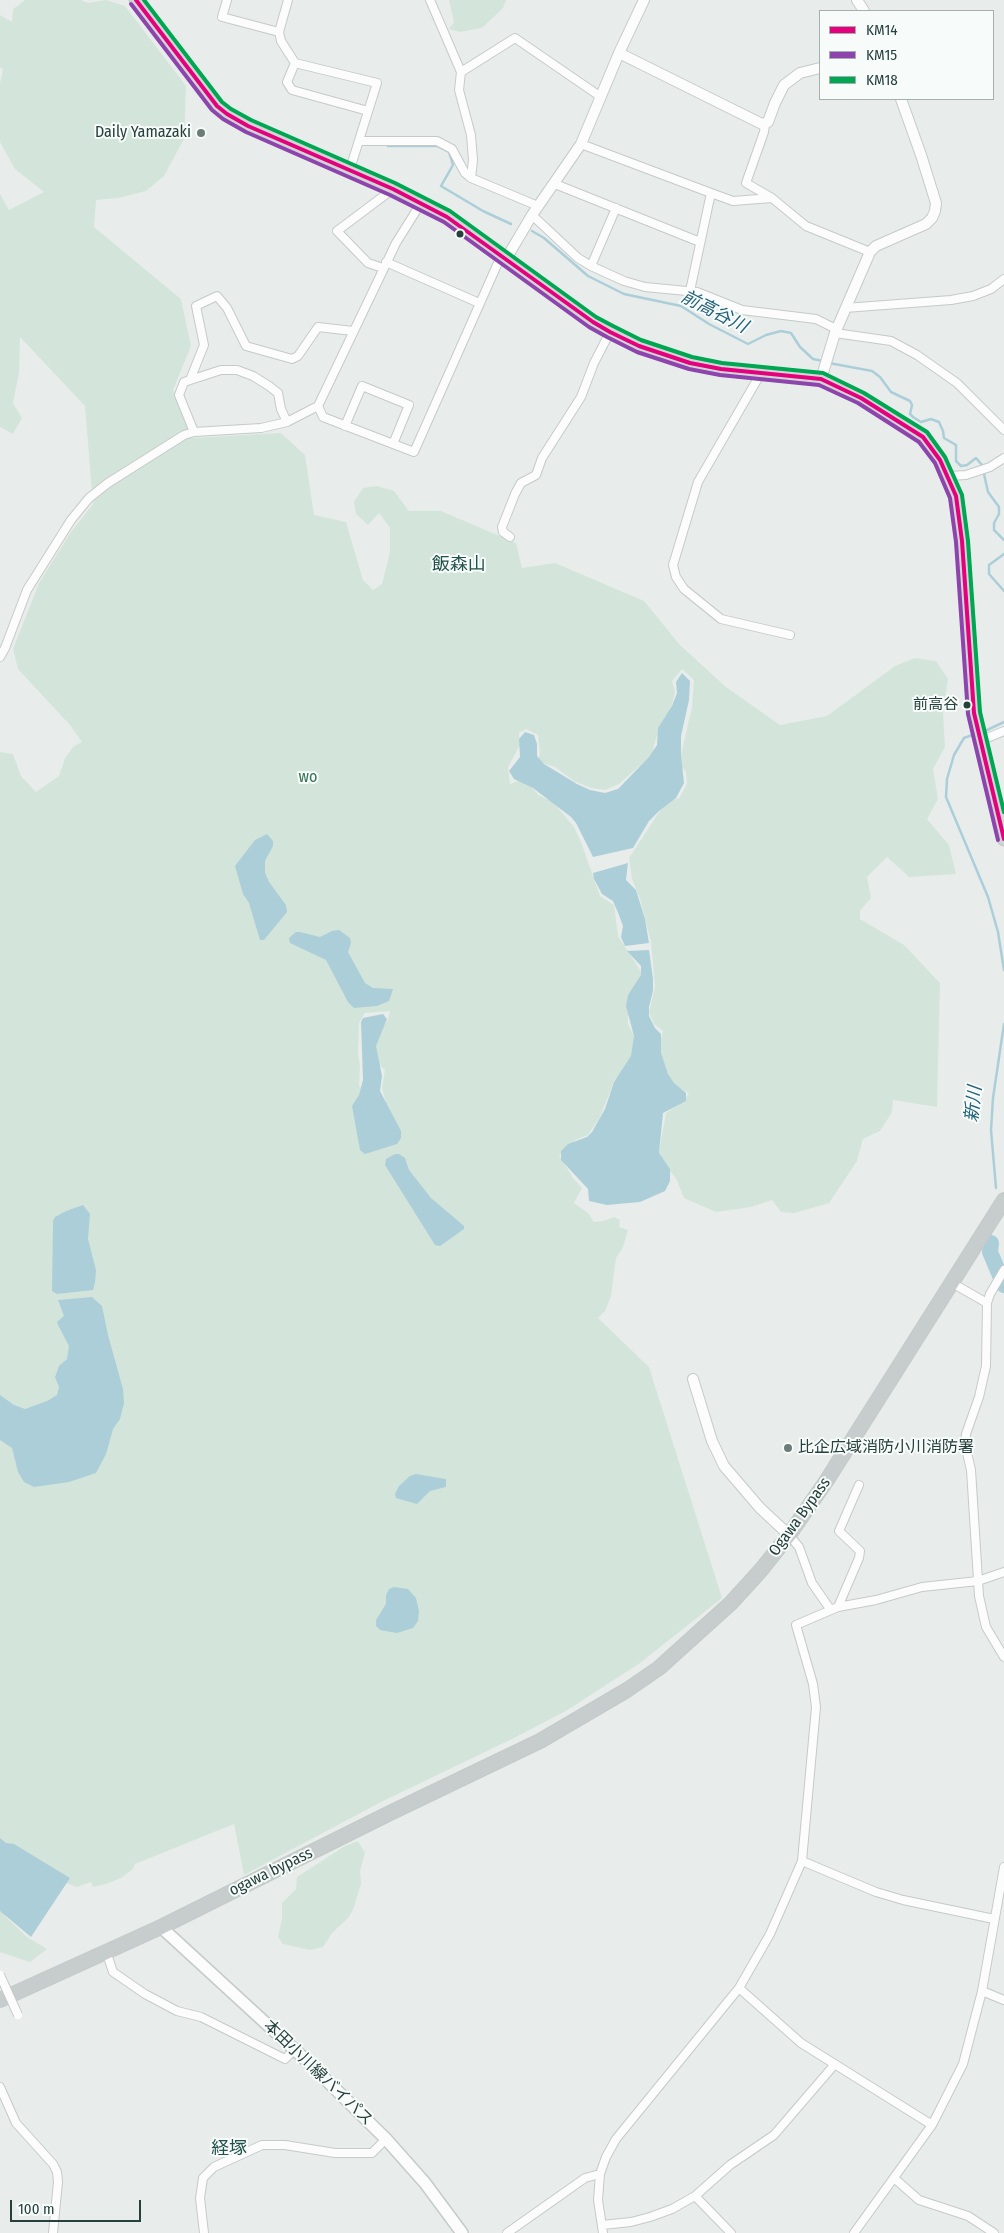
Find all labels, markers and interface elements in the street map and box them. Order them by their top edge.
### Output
legend [819,10,994,100]
text: KM14 [866,21,898,39]
text: KM15 [866,46,897,64]
text: KM18 [866,71,898,89]
place label: Daily Yamazaki [95,123,191,143]
marker: Daily Yamazaki [195,127,207,139]
unlabelled marker [455,229,465,239]
water label: 前高谷川 [677,286,751,338]
district label: 飯森山 [432,554,486,576]
place label: 前高谷 [913,696,958,714]
marker: 前高谷 [962,700,972,710]
park label: wo [299,768,317,788]
water label: 新川 [961,1085,987,1123]
place label: 比企広域消防小川消防署 [798,1438,974,1458]
marker: 比企広域消防小川消防署 [782,1442,794,1454]
street label: Ogawa Bypass [765,1474,835,1560]
street label: ogawa bypass [226,1844,316,1900]
street label: 本田小川線バイパス [260,2016,376,2130]
district label: 経塚 [211,2138,247,2160]
scale bar [12,2190,144,2222]
text: 100 m [18,2200,55,2218]

